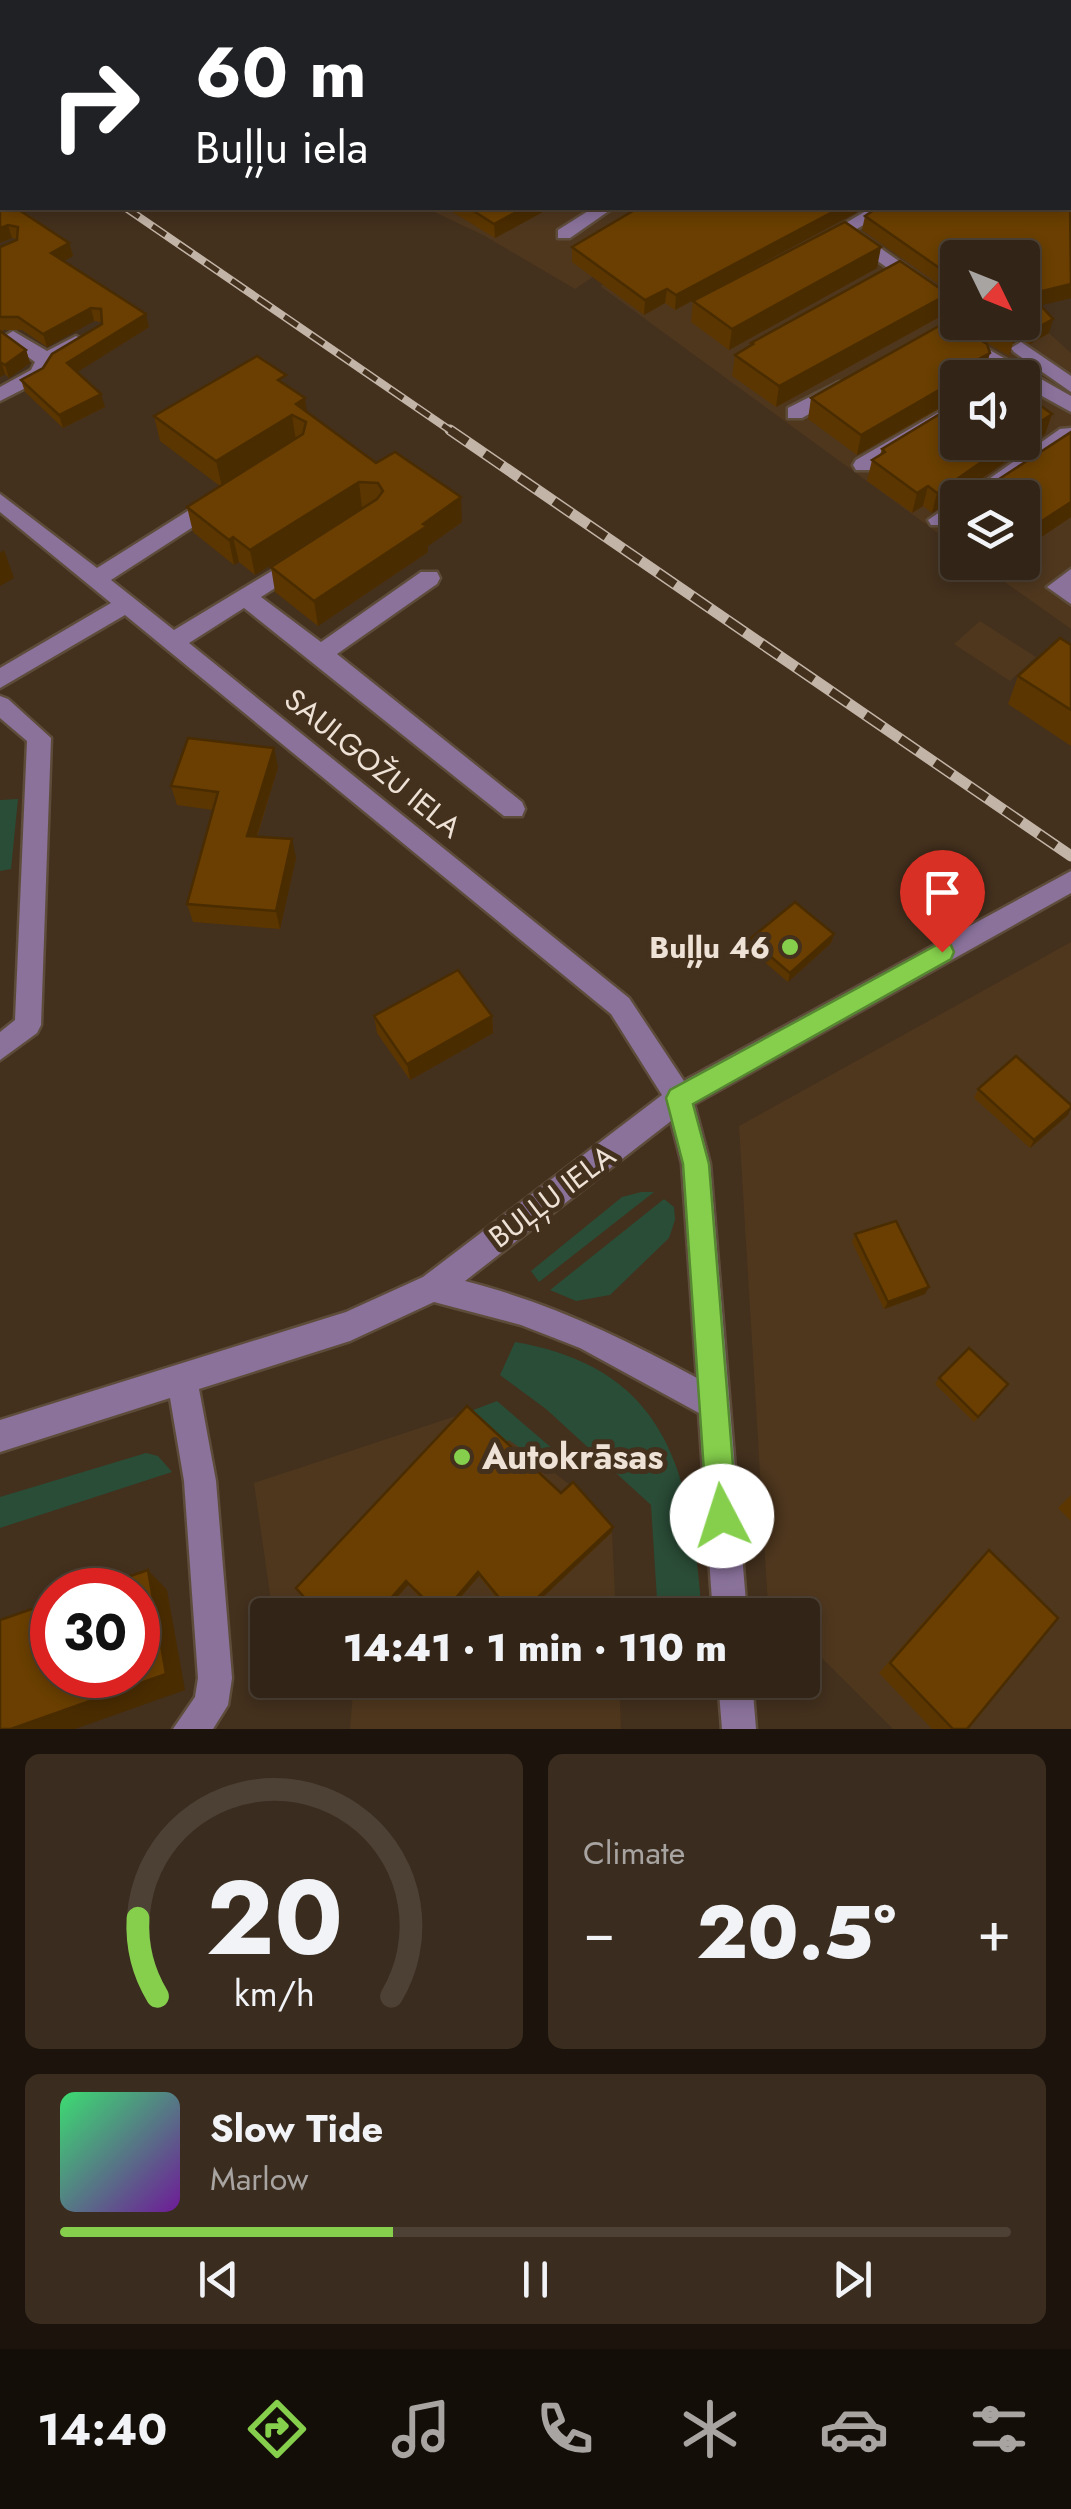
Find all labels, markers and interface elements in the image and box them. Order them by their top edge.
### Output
text: 60 m [195,22,367,123]
icon: right [30,40,160,170]
text: Buļļu iela [195,115,368,180]
north arrow [940,240,1040,340]
map controls [940,240,1040,580]
button: sound [940,360,1040,460]
button: layers [940,480,1040,580]
street label: SAULGOŽU IELA [275,678,471,848]
pin [900,850,985,953]
icon: arrive [915,865,970,920]
place label: Buļļu 46 [649,926,770,969]
marker: Buļļu 46 [779,936,801,958]
street label: BUĻĻU IELA [480,1134,624,1258]
place label: Autokrāsas [481,1432,663,1482]
marker: Autokrāsas [451,1446,473,1468]
position arrow [670,1464,774,1568]
speed limit sign: 30 [30,1568,160,1698]
text: 14:41 · 1 min · 110 m [343,1620,727,1675]
text: Climate [583,1830,685,1876]
text: 20 [205,1843,343,1993]
text: 20.5° [696,1878,896,1986]
text: − [583,1892,615,1972]
text: + [977,1892,1011,1972]
text: km/h [234,1968,314,2019]
text: Slow Tide [210,2101,383,2156]
text: Marlow [210,2156,308,2202]
icon: previous [191,2252,246,2307]
icon: pause [508,2252,563,2307]
icon: next [825,2252,880,2307]
icon: directions [242,2394,312,2464]
icon: music [386,2394,456,2464]
icon: phone [530,2394,600,2464]
icon: climate [675,2394,745,2464]
icon: car [819,2394,889,2464]
icon: filters [964,2394,1034,2464]
text: 14:40 [37,2397,167,2462]

